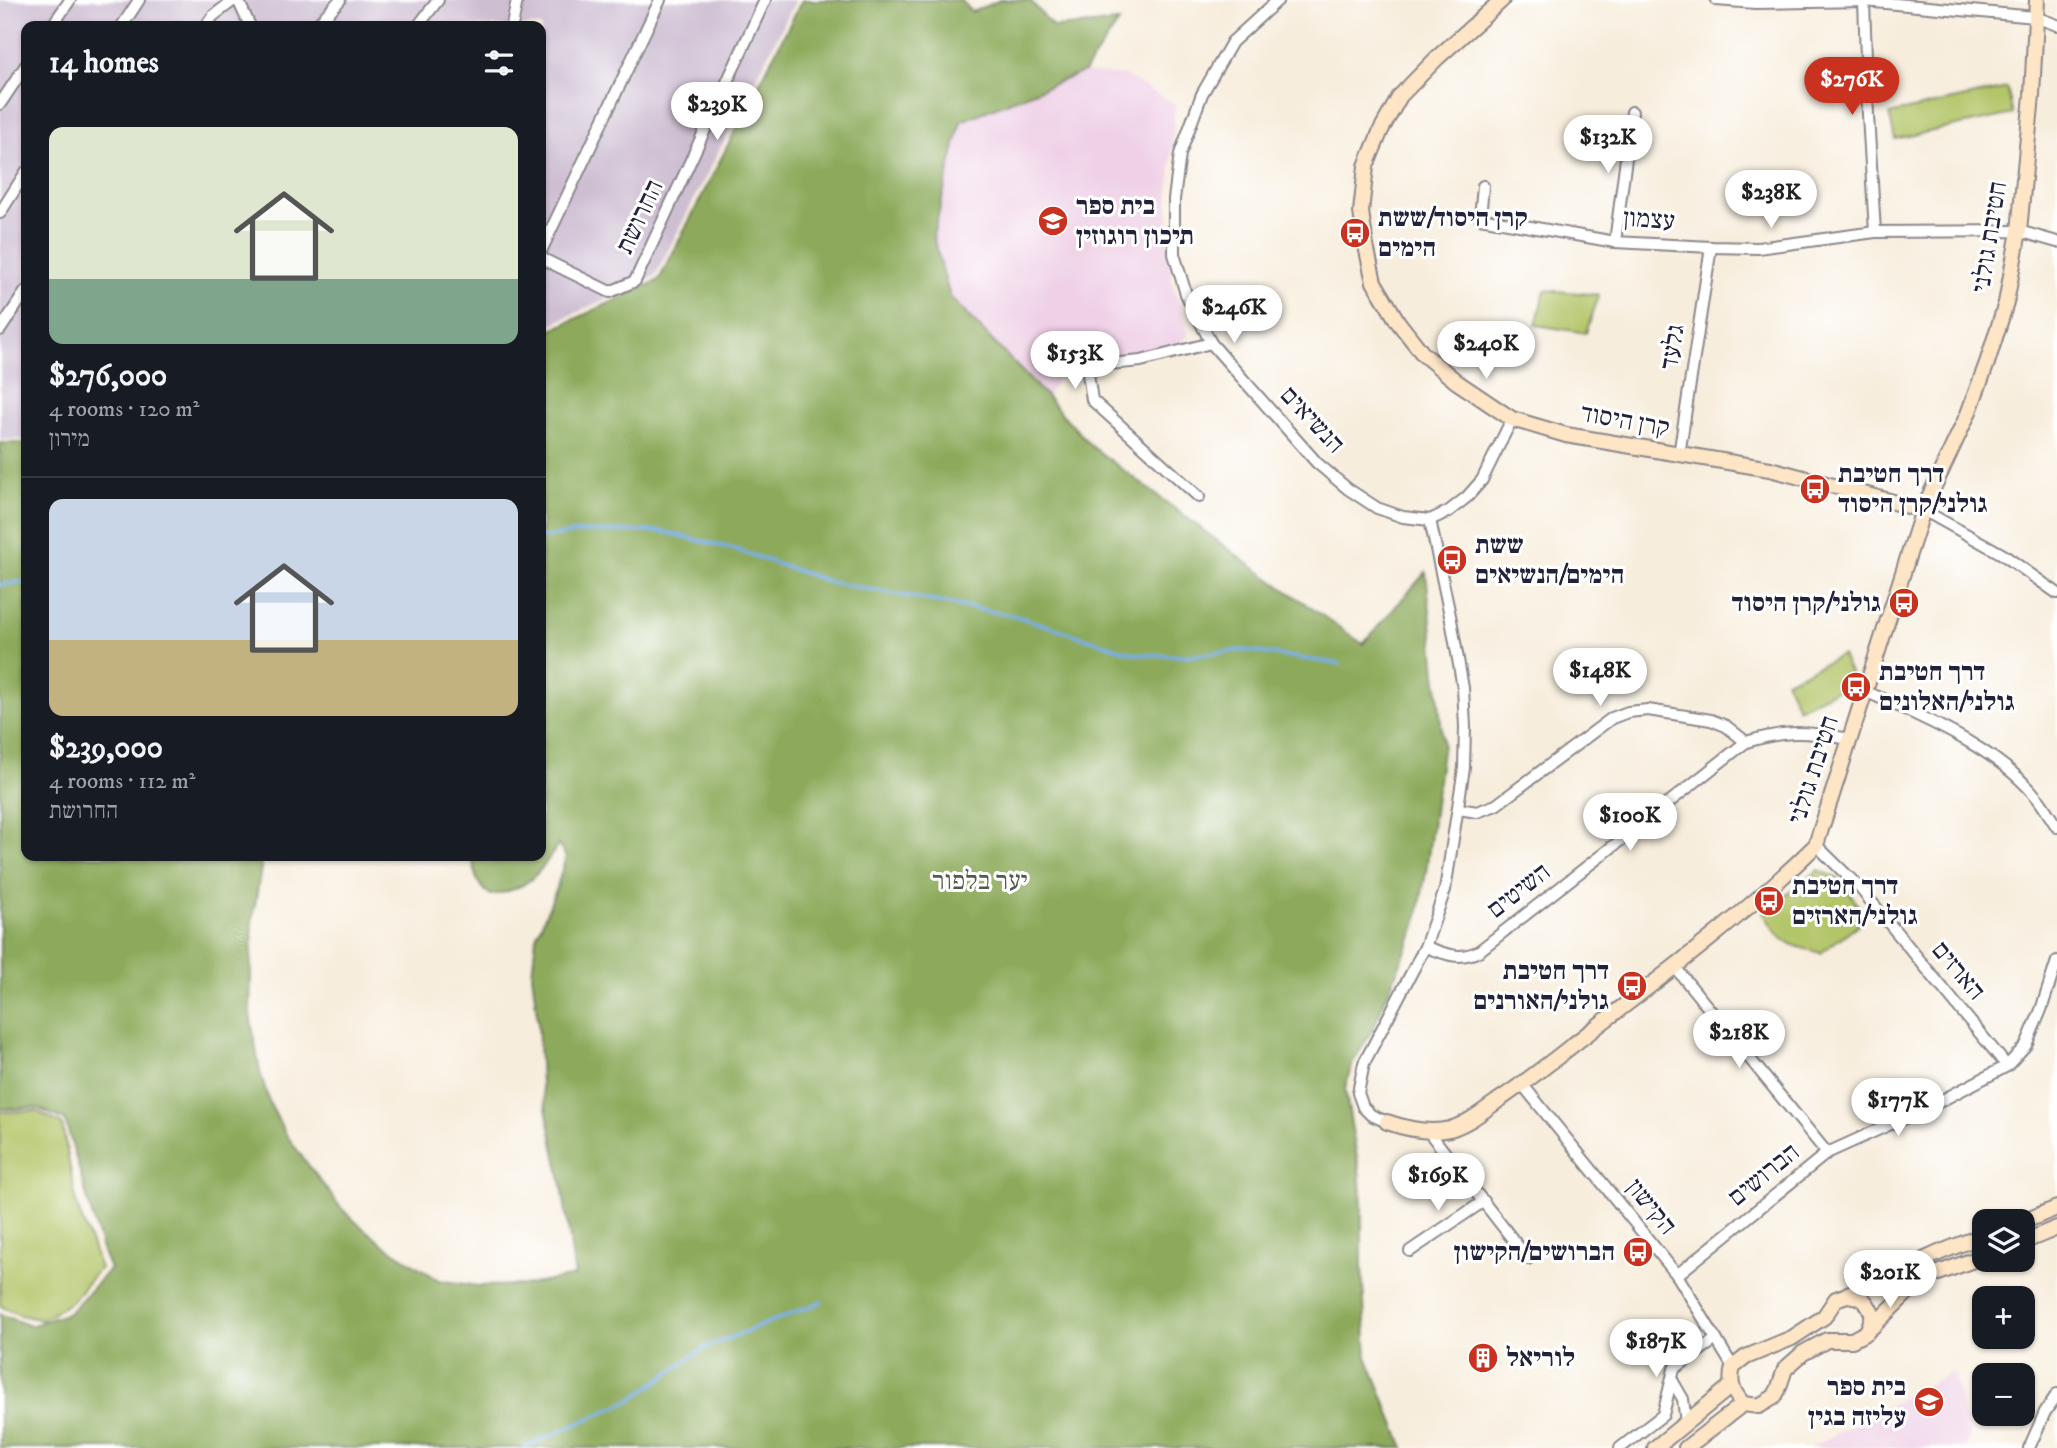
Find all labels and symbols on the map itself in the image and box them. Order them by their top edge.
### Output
pin: $276K [1803,58,1901,117]
pin: $239K [668,82,766,142]
pin: $132K [1559,116,1657,175]
pin: $238K [1722,170,1820,230]
street label: החרושת [609,175,671,259]
street label: חטיבת גולני [1965,179,2015,295]
place label: בית ספר תיכון רוגוזין [1076,190,1194,253]
place label: קרן היסוד/ששת הימים [1378,202,1528,265]
street label: עצמון [1622,202,1676,238]
school or university icon: בית ספר תיכון רוגוזין [1036,204,1070,238]
bus stop icon: קרן היסוד/ששת הימים [1338,216,1372,250]
pin: $246K [1185,286,1283,345]
pin: $240K [1437,322,1535,381]
street label: גלעד [1653,322,1693,372]
pin: $153K [1026,332,1124,391]
street label: הנשיאים [1273,379,1351,461]
street label: קרן היסוד [1578,397,1672,445]
place label: דרך חטיבת גולני/קרן היסוד [1838,458,1988,521]
bus stop icon: דרך חטיבת גולני/קרן היסוד [1798,472,1832,506]
place label: ששת הימים/הנשיאים [1475,529,1624,592]
bus stop icon: ששת הימים/הנשיאים [1435,543,1469,577]
bus stop icon: גולני/קרן היסוד [1887,586,1921,620]
place label: גולני/קרן היסוד [1732,587,1881,620]
pin: $148K [1551,648,1649,708]
place label: דרך חטיבת גולני/האלונים [1879,656,2015,719]
bus stop icon: דרך חטיבת גולני/האלונים [1839,670,1873,704]
street label: חטיבת גולני [1781,711,1847,829]
pin: $100K [1581,794,1679,853]
street label: השיטים [1481,856,1557,926]
park label: יער בלפור [932,865,1028,898]
place label: דרך חטיבת גולני/הארזים [1792,870,1918,933]
bus stop icon: דרך חטיבת גולני/הארזים [1752,884,1786,918]
street label: הארזים [1924,935,1992,1007]
place label: דרך חטיבת גולני/האורנים [1473,955,1609,1018]
bus stop icon: דרך חטיבת גולני/האורנים [1615,969,1649,1003]
pin: $218K [1690,1010,1788,1070]
pin: $177K [1849,1078,1947,1138]
street label: הברושים [1721,1136,1807,1214]
pin: $169K [1389,1154,1487,1213]
street label: הקישון [1618,1172,1684,1242]
bus stop icon: הברושים/הקישון [1621,1235,1655,1269]
place label: הברושים/הקישון [1454,1236,1615,1269]
pin: $201K [1841,1250,1939,1310]
pin: $187K [1607,1320,1705,1379]
building icon: לוריאל [1466,1341,1500,1375]
place label: לוריאל [1506,1342,1575,1375]
place label: בית ספר עליזה בגין [1808,1371,1906,1434]
school or university icon: בית ספר עליזה בגין [1912,1385,1946,1419]

